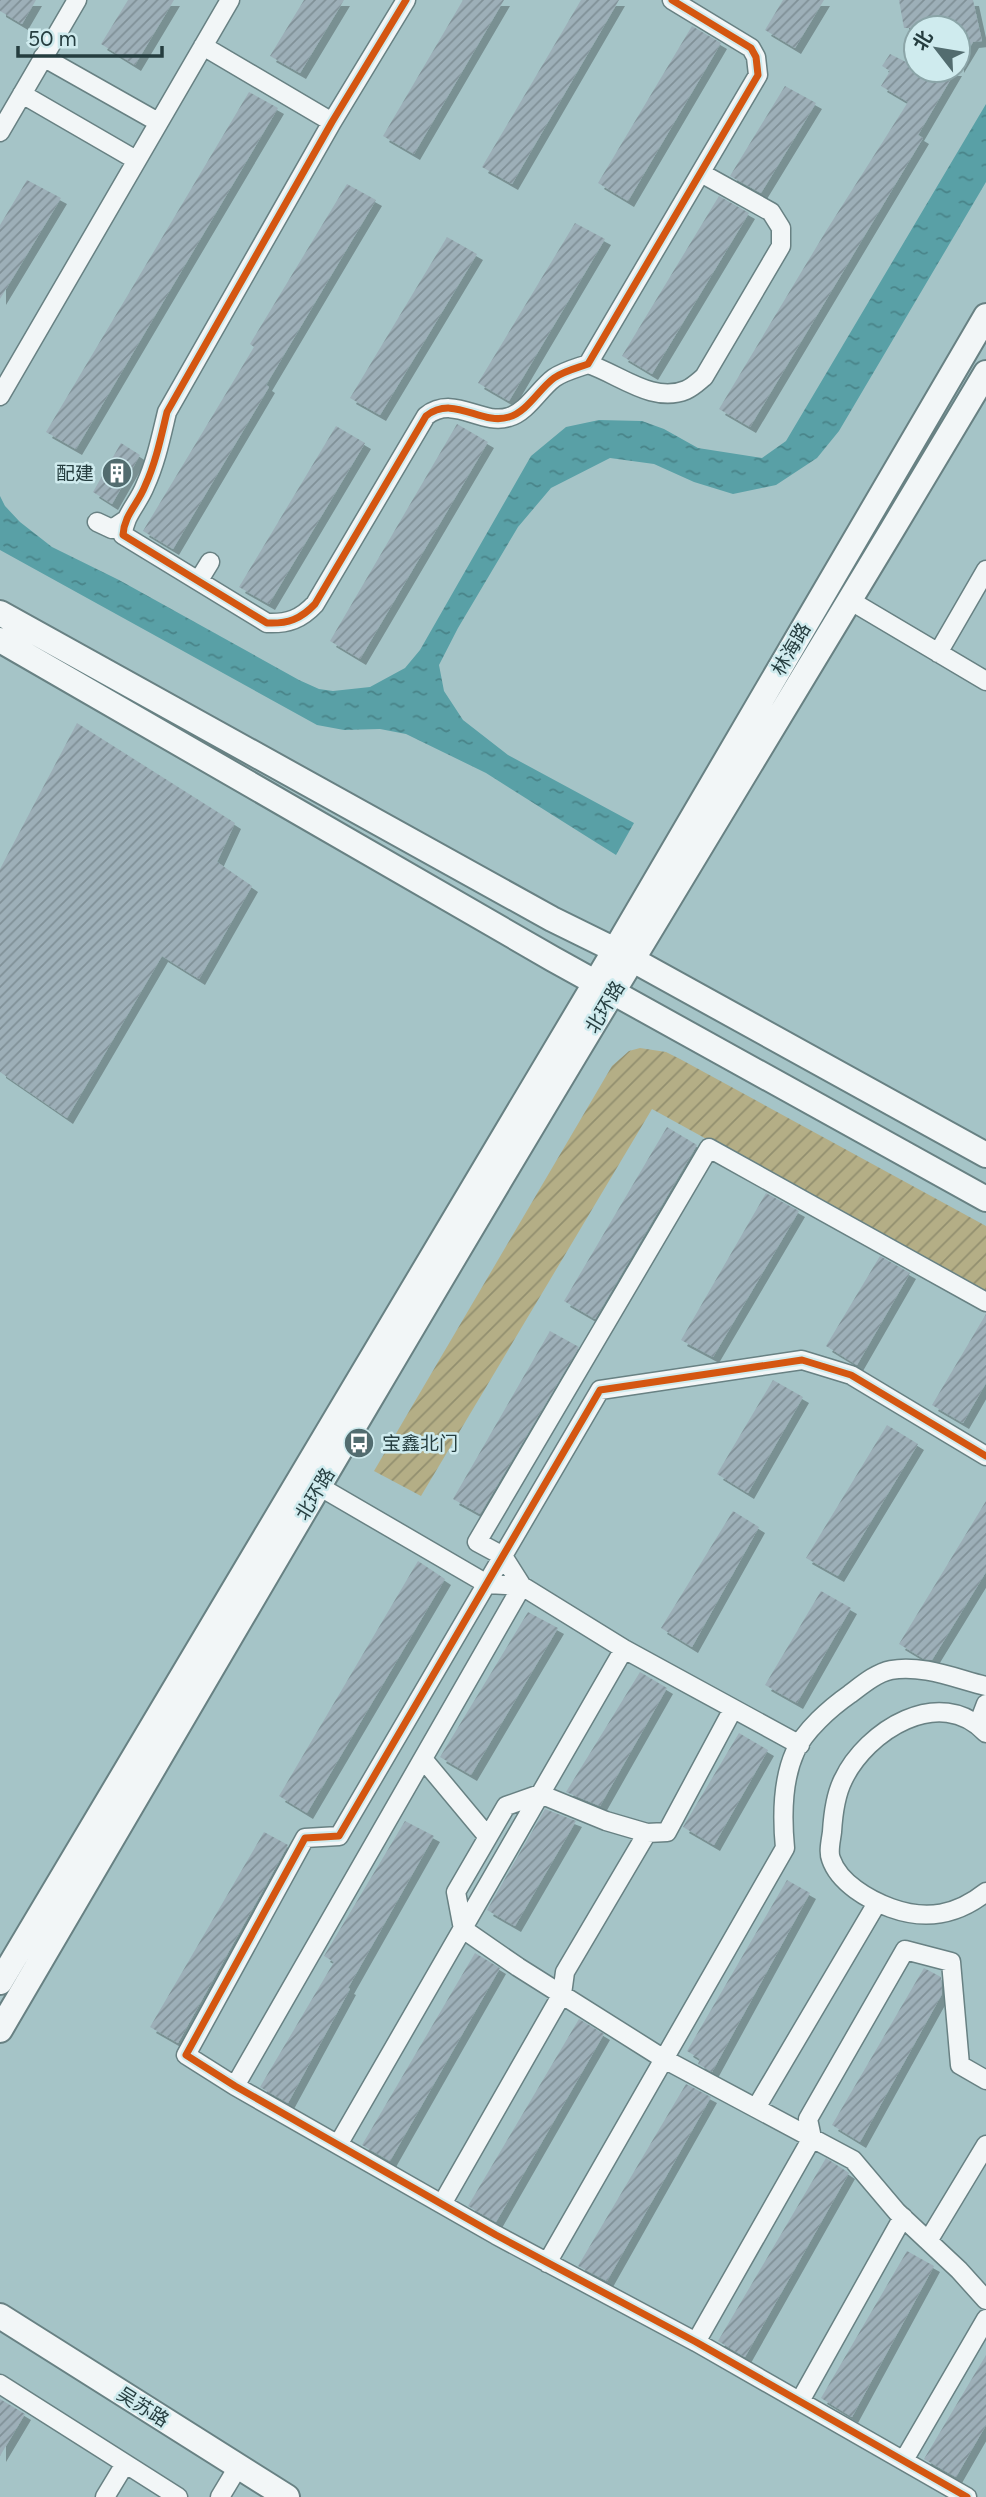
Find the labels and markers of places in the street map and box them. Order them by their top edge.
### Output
building icon: 配建 [100,456,134,490]
place label: 配建 [56,462,94,485]
bus stop icon: 宝鑫北门 [342,1426,376,1460]
place label: 宝鑫北门 [382,1432,458,1455]

